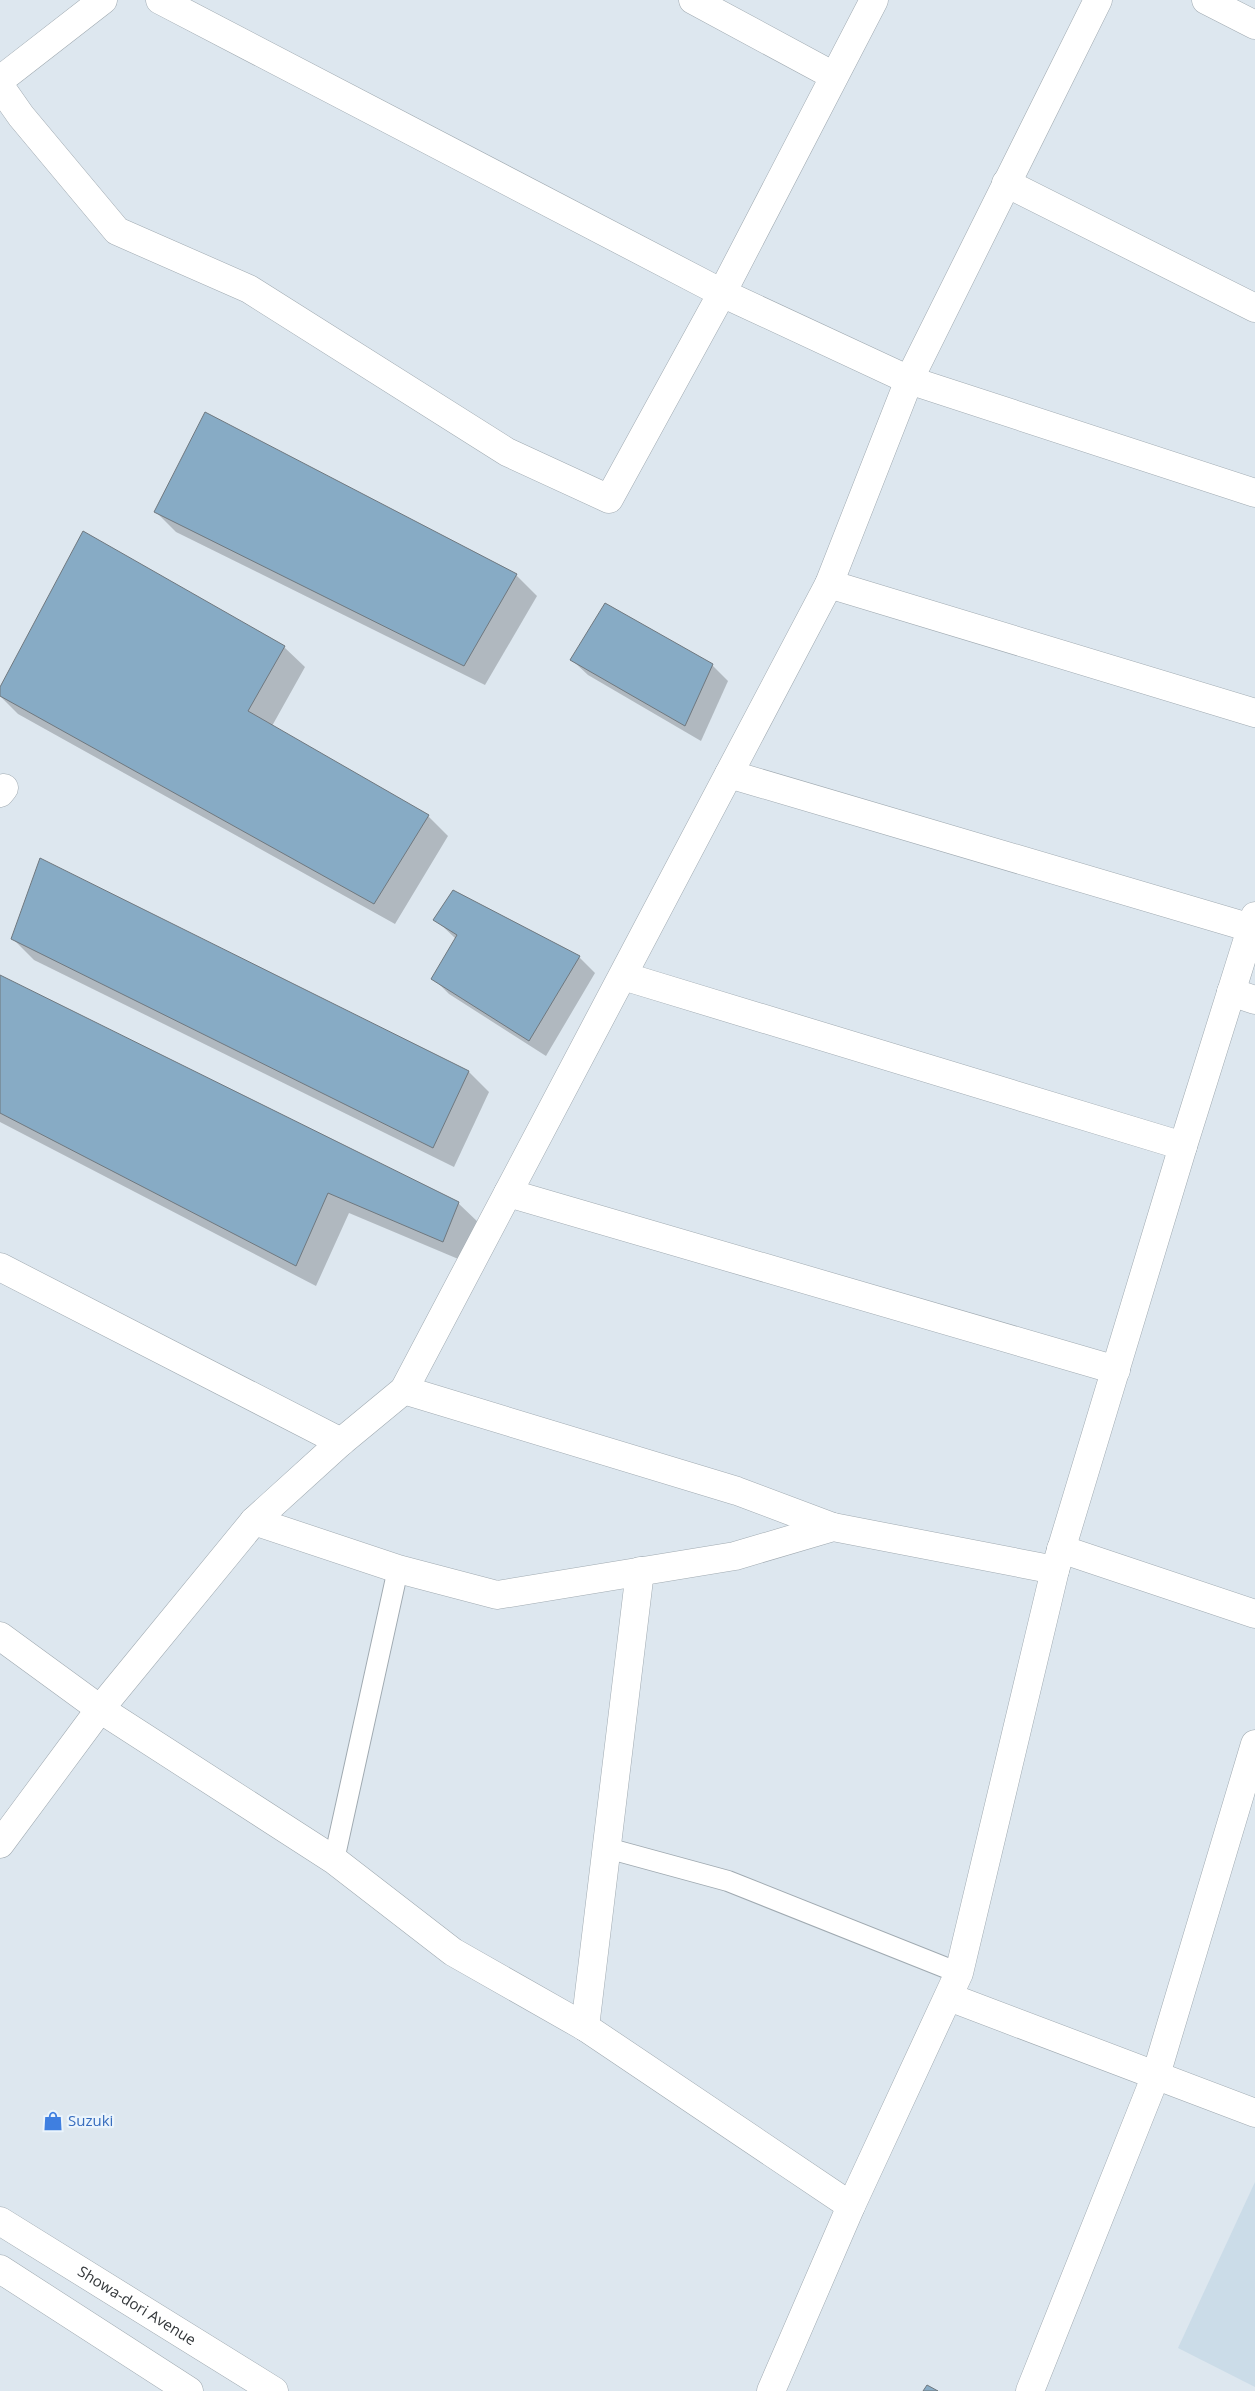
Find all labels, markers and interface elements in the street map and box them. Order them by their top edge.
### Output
shop icon: Suzuki [42,2110,64,2132]
place label: Suzuki [68,2110,113,2130]
street label: Showa-dori Avenue [74,2261,200,2349]

